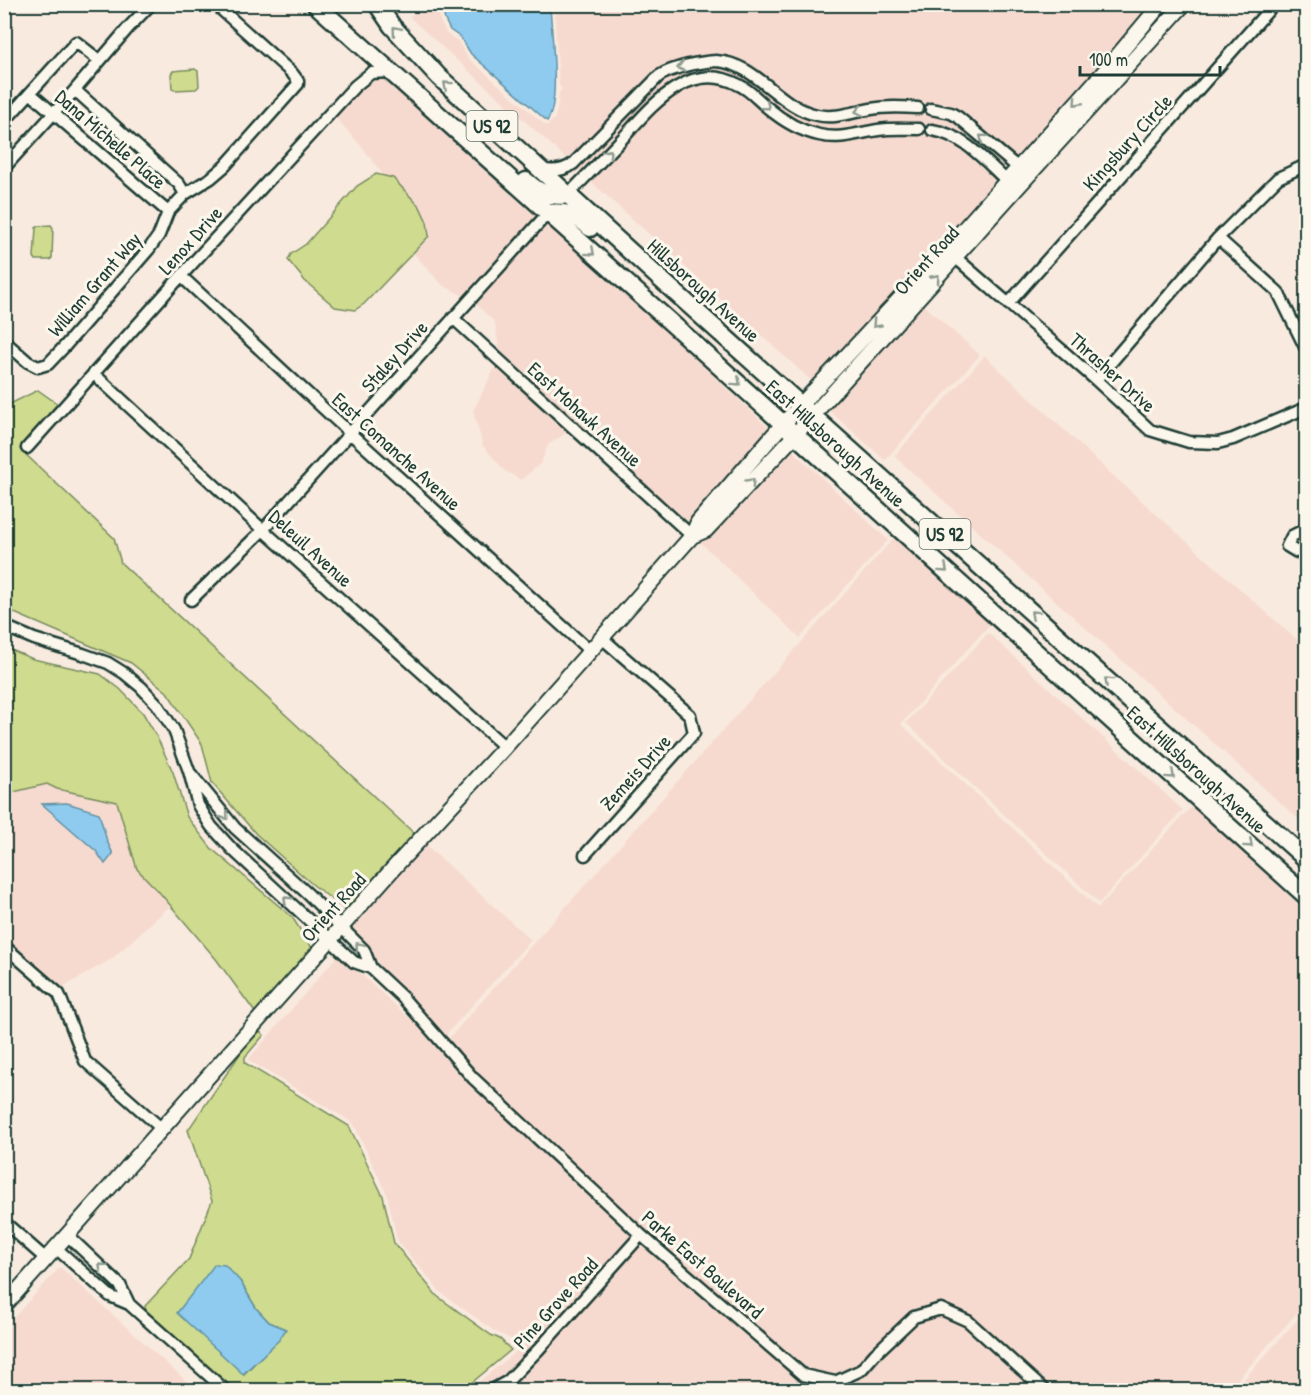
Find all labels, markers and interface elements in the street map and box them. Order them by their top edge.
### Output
one-way arrow [392,26,403,37]
scale bar [1080,39,1220,77]
text: 100 m [1089,47,1128,72]
one-way arrow [676,60,686,73]
one-way arrow [444,81,454,92]
street label: Dana Michelle Place [50,83,172,195]
street label: Kingsbury Circle [1076,88,1178,196]
one-way arrow [1073,95,1084,106]
one-way arrow [759,98,770,109]
one-way arrow [855,104,865,117]
road number: US 92 [466,111,518,141]
one-way arrow [979,135,990,146]
one-way arrow [601,149,612,160]
street label: Lenox Drive [152,200,228,280]
street label: Orient Road [888,219,964,300]
street label: William Grant Way [41,226,147,342]
street label: Hillsborough Avenue [642,232,766,348]
one-way arrow [585,245,595,256]
one-way arrow [929,274,940,285]
street label: Staley Drive [355,314,433,398]
one-way arrow [872,317,883,328]
street label: Thrasher Drive [1064,326,1162,418]
street label: East Mohawk Avenue [522,355,648,473]
street label: East Hillsborough Avenue [761,373,911,513]
one-way arrow [730,375,740,386]
street label: East Comanche Avenue [327,386,467,516]
one-way arrow [744,478,755,489]
street label: Deleuil Avenue [263,503,359,593]
road number: US 92 [920,519,970,549]
one-way arrow [937,562,947,573]
one-way arrow [1030,610,1040,621]
one-way arrow [1105,677,1115,688]
street label: East Hillsborough Avenue [1122,699,1272,839]
street label: Zemeis Drive [593,728,677,816]
one-way arrow [1164,768,1175,779]
one-way arrow [218,809,229,820]
one-way arrow [1242,837,1252,848]
street label: Orient Road [295,866,371,947]
one-way arrow [283,897,294,908]
one-way arrow [355,942,366,953]
street label: Parke East Boulevard [637,1204,770,1324]
street label: Pine Grove Road [507,1251,603,1355]
one-way arrow [98,1263,108,1274]

